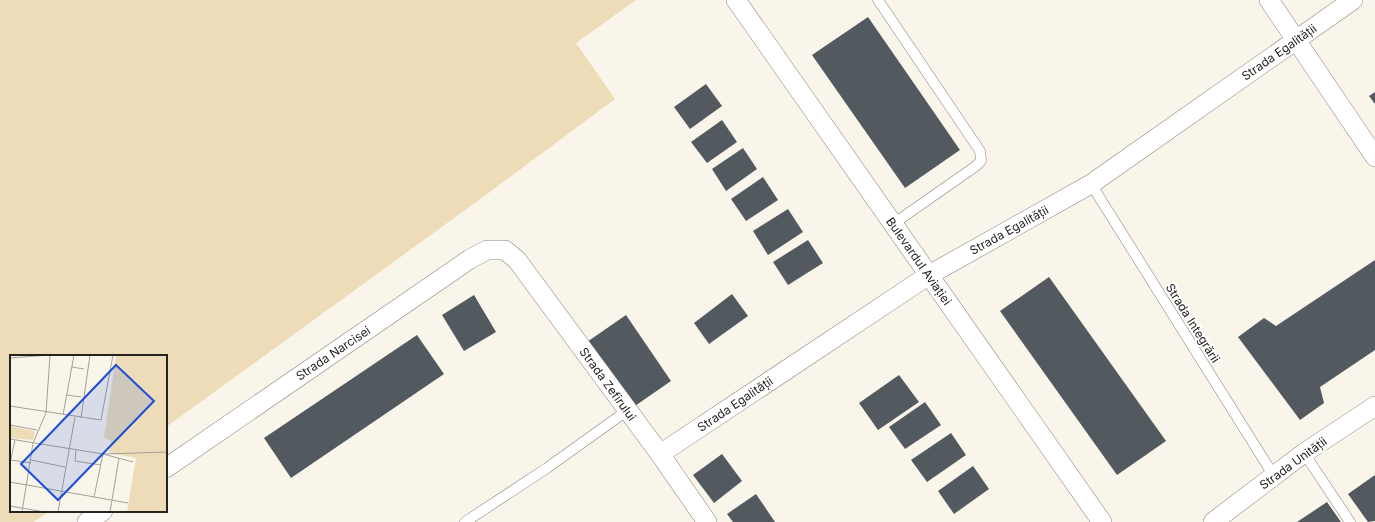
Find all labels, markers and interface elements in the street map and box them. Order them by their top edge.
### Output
street label: Strada Egalității [1239,21,1319,83]
street label: Strada Egalității [967,202,1051,258]
street label: Bulevardul Aviației [883,214,955,308]
street label: Strada Integrării [1163,281,1223,365]
street label: Strada Narcisei [293,323,373,383]
street label: Strada Zefirului [576,344,640,424]
inset map [10,355,167,512]
street label: Strada Egalității [694,373,776,435]
street label: Strada Unității [1256,433,1330,493]

